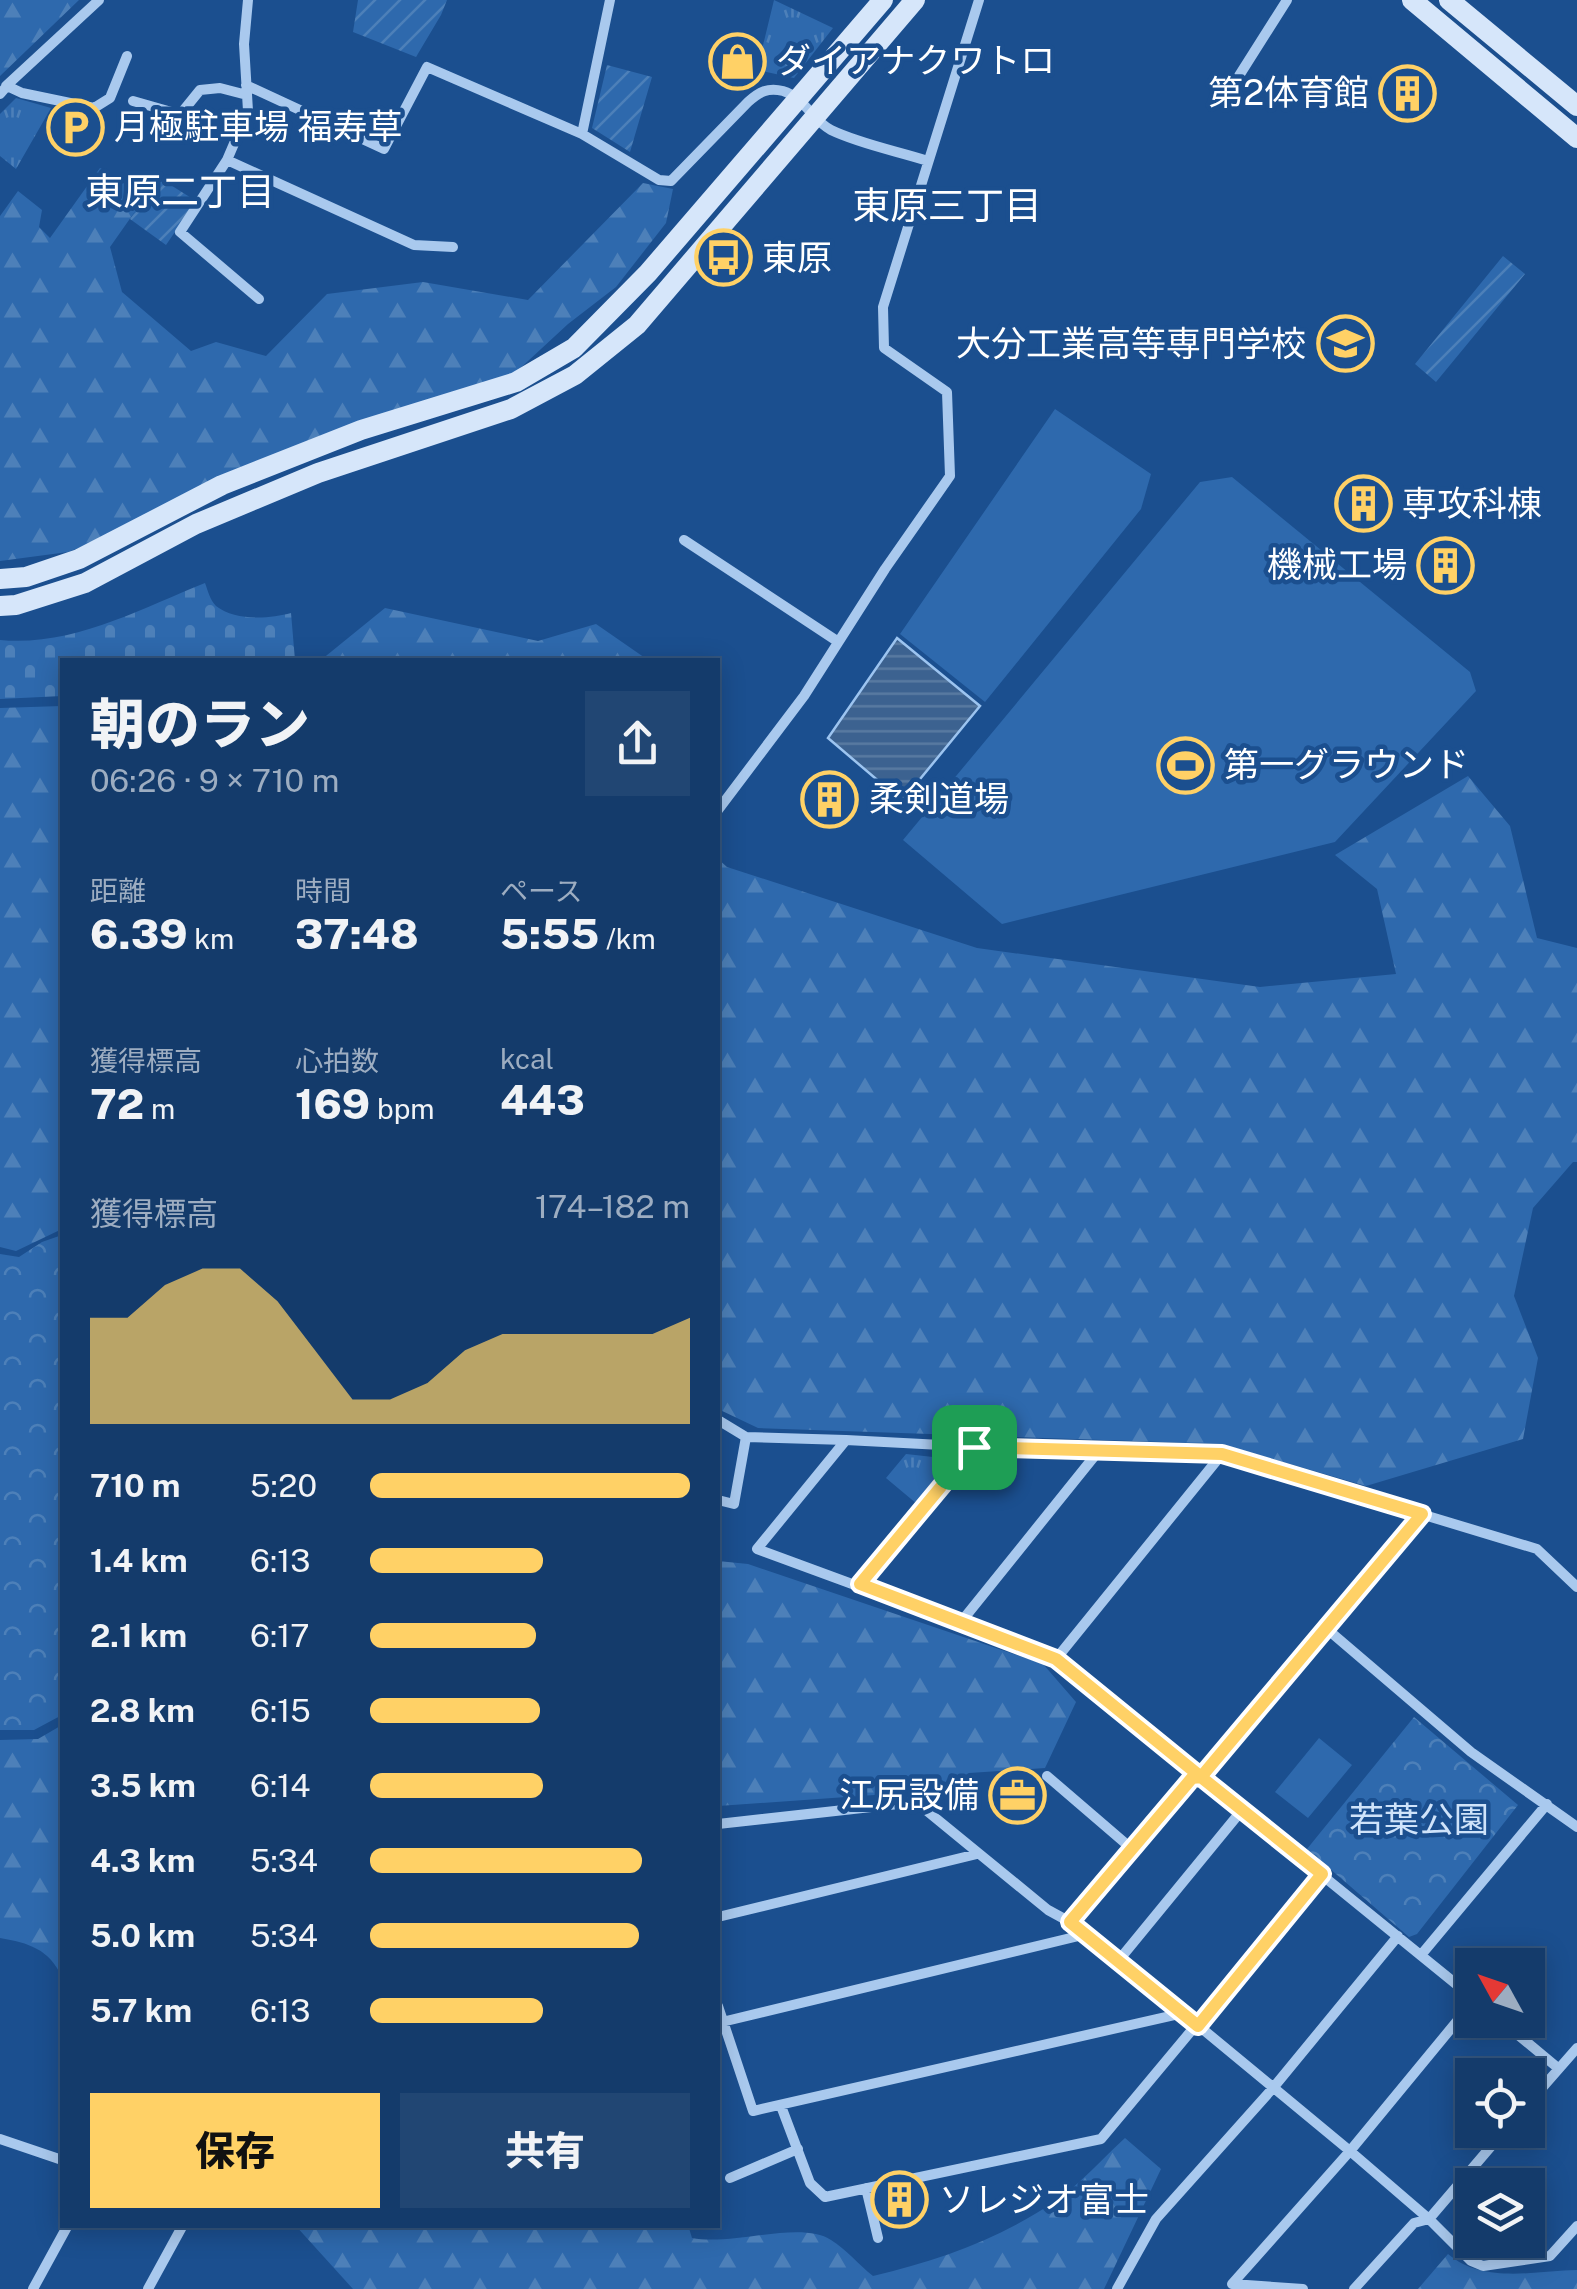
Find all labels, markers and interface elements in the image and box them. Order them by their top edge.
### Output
shop icon: ダイアナクワトロ [707,31,767,91]
place label: ダイアナクワトロ [776,40,1055,81]
building icon: 第2体育館 [1378,63,1438,123]
place label: 第2体育館 [1208,72,1369,113]
parking icon: 月極駐車場 福寿草 [45,97,105,157]
place label: 月極駐車場 福寿草 [114,106,403,147]
district label: 東原二丁目 [85,169,275,214]
district label: 東原三丁目 [852,183,1042,228]
bus stop icon: 東原 [693,228,753,288]
place label: 東原 [762,237,832,278]
school or university icon: 大分工業高等専門学校 [1315,314,1375,374]
place label: 大分工業高等専門学校 [956,323,1306,364]
building icon: 専攻科棟 [1333,474,1393,534]
place label: 専攻科棟 [1402,483,1542,524]
building icon: 機械工場 [1416,535,1476,595]
place label: 機械工場 [1267,544,1407,585]
button: share [585,691,690,796]
text: 朝のラン [90,692,310,756]
sports icon: 第一グラウンド [1155,735,1215,795]
place label: 第一グラウンド [1224,744,1469,785]
text: 06:26 · 9 × 710 m [90,762,340,799]
building icon: 柔剣道場 [800,769,860,829]
place label: 柔剣道場 [869,778,1009,819]
text: 距離 [90,874,146,907]
text: 時間 [295,874,351,907]
text: ペース [500,874,583,907]
text: 6.39 [90,909,187,958]
text: 37:48 [295,909,419,958]
text: 5:55 [500,909,599,958]
text: km [187,922,234,955]
text: /km [599,922,656,955]
text: kcal [500,1042,554,1075]
text: 獲得標高 [90,1044,202,1077]
text: 心拍数 [295,1044,379,1077]
text: 443 [500,1075,585,1124]
text: 72 [90,1079,144,1128]
text: 169 [295,1079,370,1128]
text: m [144,1092,175,1125]
text: bpm [370,1092,435,1125]
text: 174–182 m [535,1188,690,1225]
text: 獲得標高 [90,1195,218,1232]
pin [932,1405,1017,1490]
icon: arrive [947,1420,1002,1475]
text: 710 m [90,1467,181,1504]
text: 5:20 [250,1467,317,1504]
text: 1.4 km [90,1542,188,1579]
text: 6:13 [250,1542,310,1579]
text: 2.1 km [90,1617,187,1654]
text: 6:17 [250,1617,309,1654]
text: 2.8 km [90,1692,195,1729]
text: 6:15 [250,1692,311,1729]
office icon: 江尻設備 [988,1765,1048,1825]
text: 3.5 km [90,1767,196,1804]
text: 6:14 [250,1767,310,1804]
place label: 江尻設備 [839,1774,979,1815]
park label: 若葉公園 [1349,1799,1489,1840]
text: 4.3 km [90,1842,195,1879]
text: 5:34 [250,1842,318,1879]
text: 5.0 km [90,1917,195,1954]
text: 5:34 [250,1917,318,1954]
north arrow [1455,1948,1545,2038]
map controls [1455,1948,1545,2258]
text: 5.7 km [90,1992,192,2029]
text: 6:13 [250,1992,310,2029]
button: locate [1455,2058,1545,2148]
button: 保存 [90,2093,380,2208]
button: 共有 [400,2093,690,2208]
button: layers [1455,2168,1545,2258]
building icon: ソレジオ富士 [870,2170,930,2230]
place label: ソレジオ富士 [939,2179,1149,2220]

